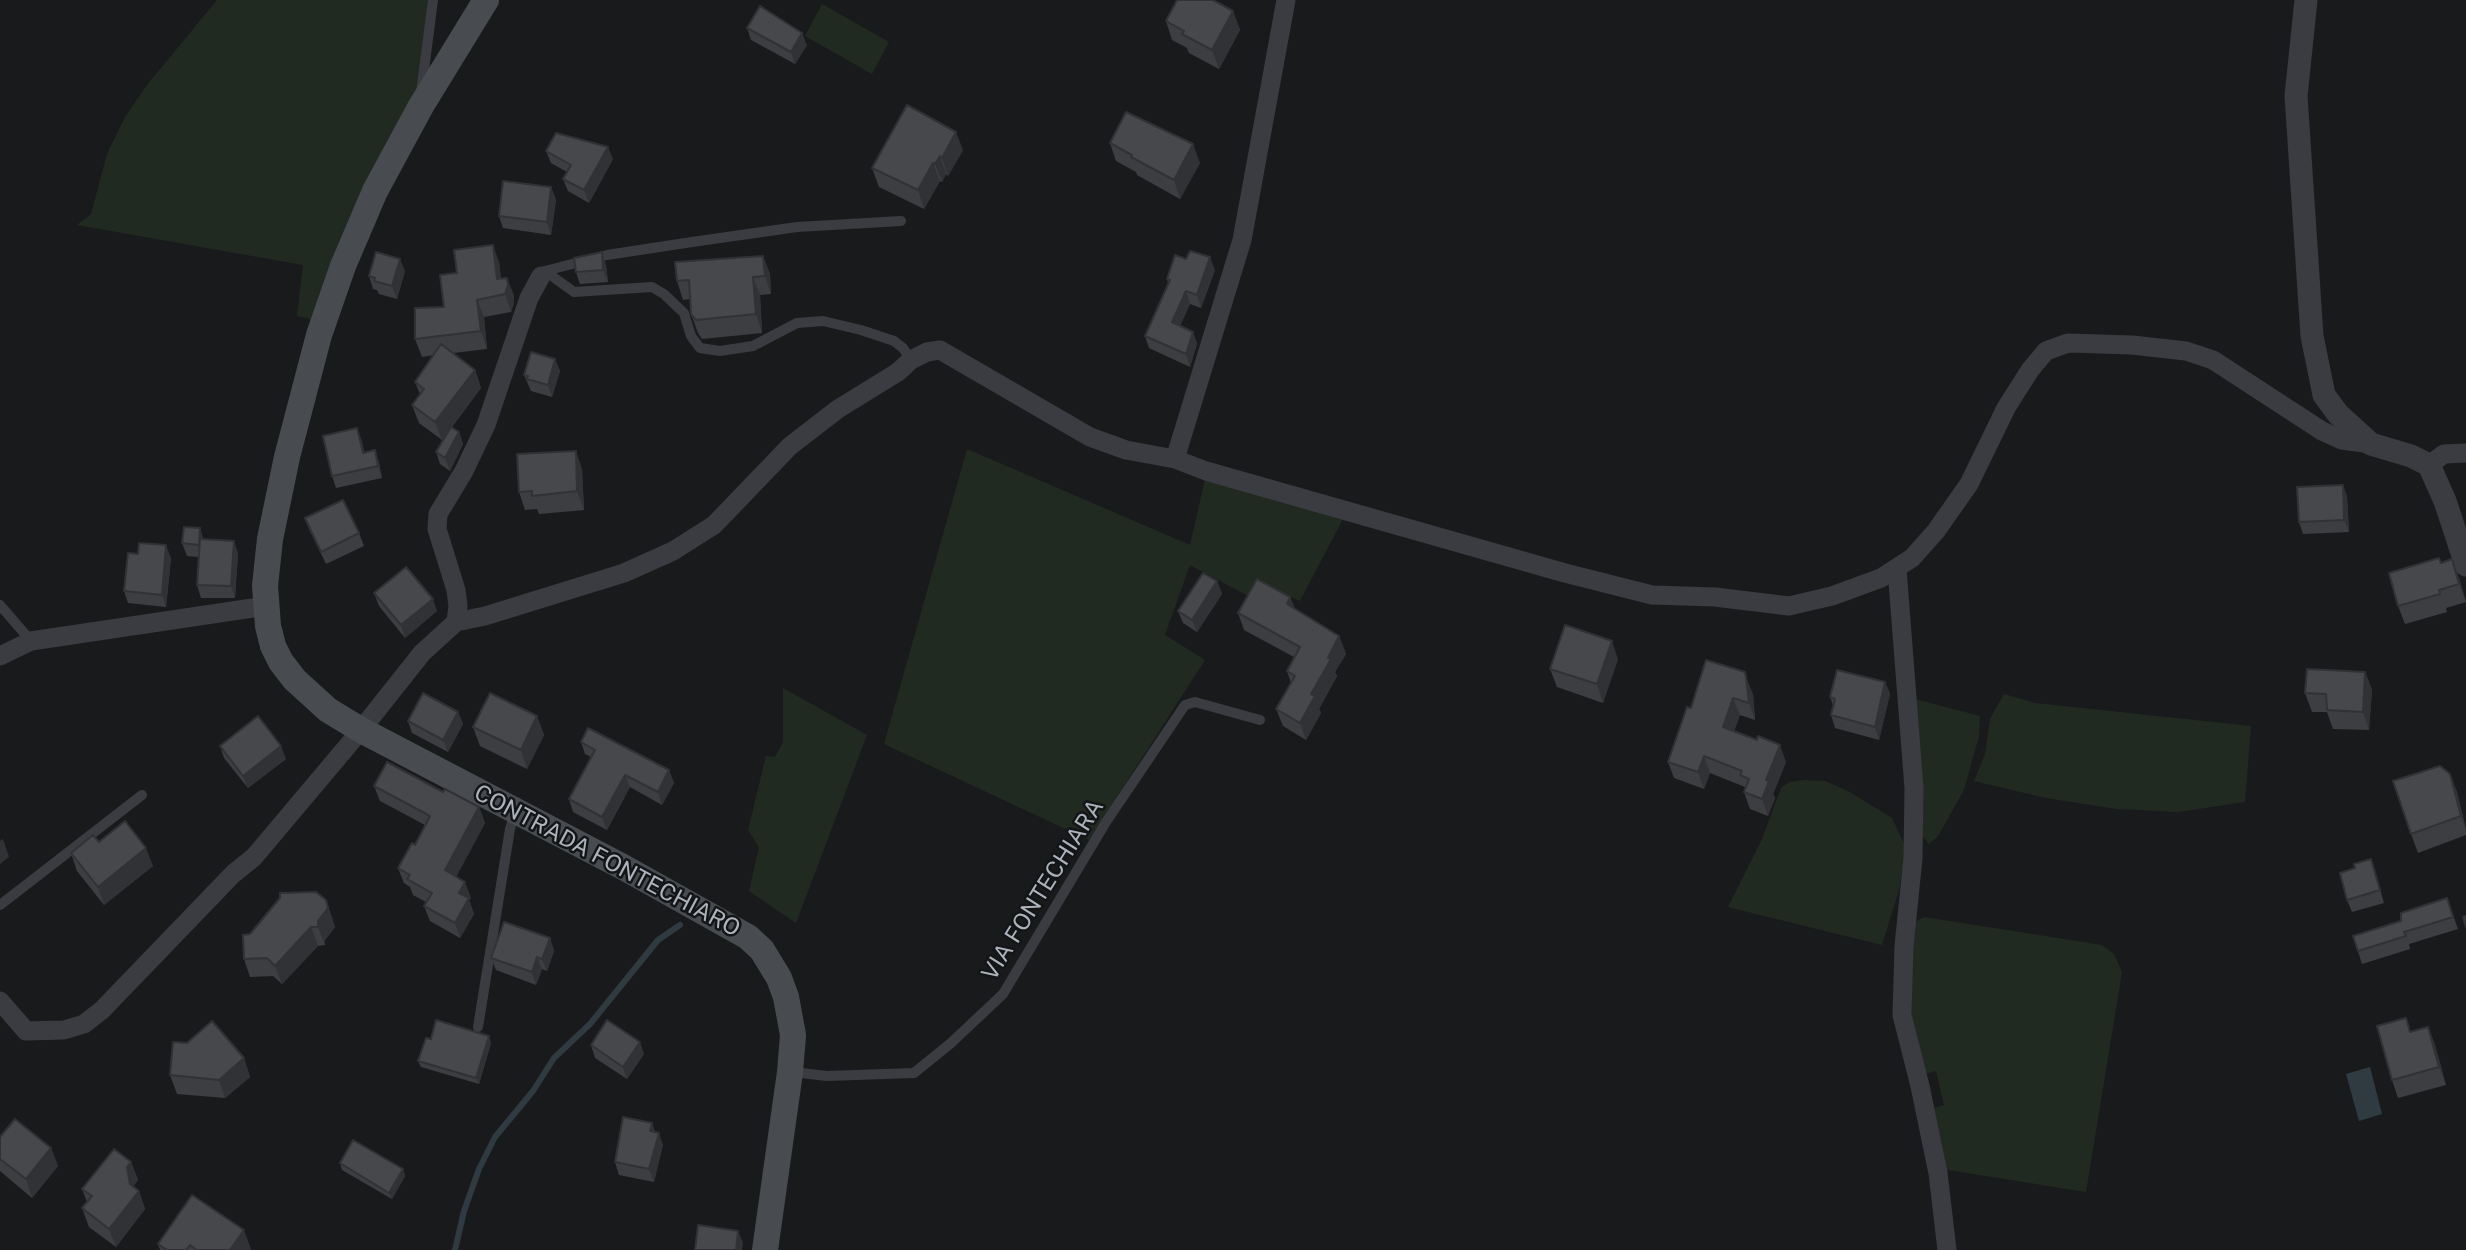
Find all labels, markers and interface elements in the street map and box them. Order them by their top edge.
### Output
street label: CONTRADA FONTECHIARO [469,779,745,943]
street label: VIA FONTECHIARA [976,795,1110,985]

